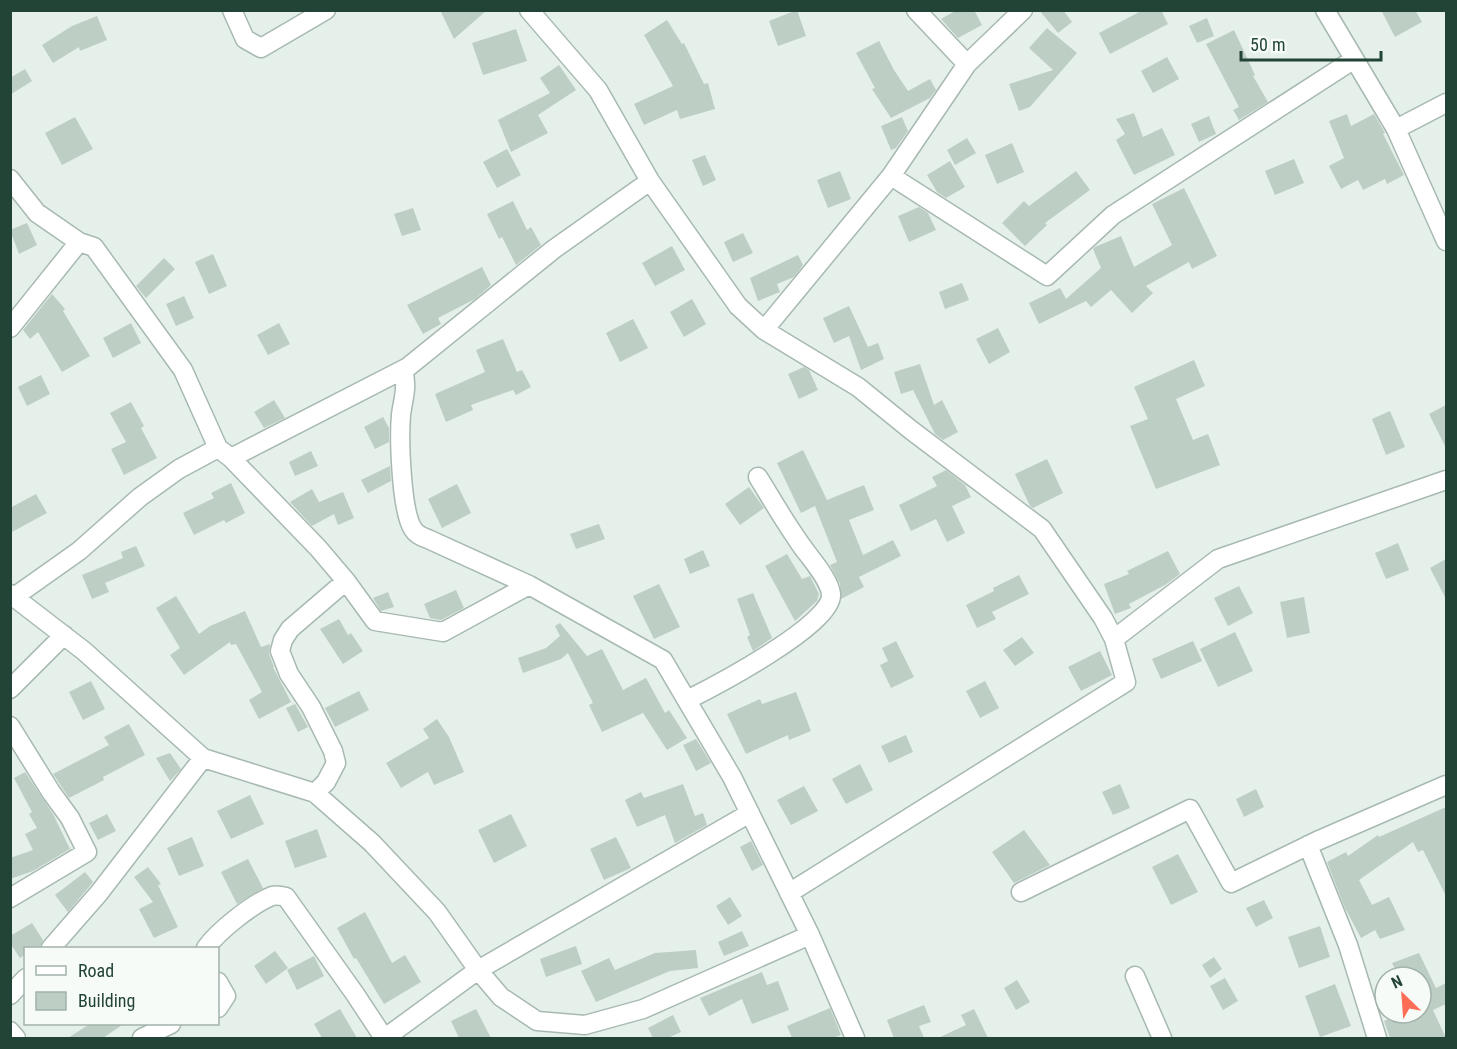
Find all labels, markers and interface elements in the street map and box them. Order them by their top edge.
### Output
scale bar [1241,24,1380,62]
text: 50 m [1250,34,1285,55]
legend [24,947,219,1025]
text: Road [78,960,114,981]
north arrow [1373,965,1433,1025]
text: N [1388,971,1405,993]
text: Building [78,990,135,1011]

